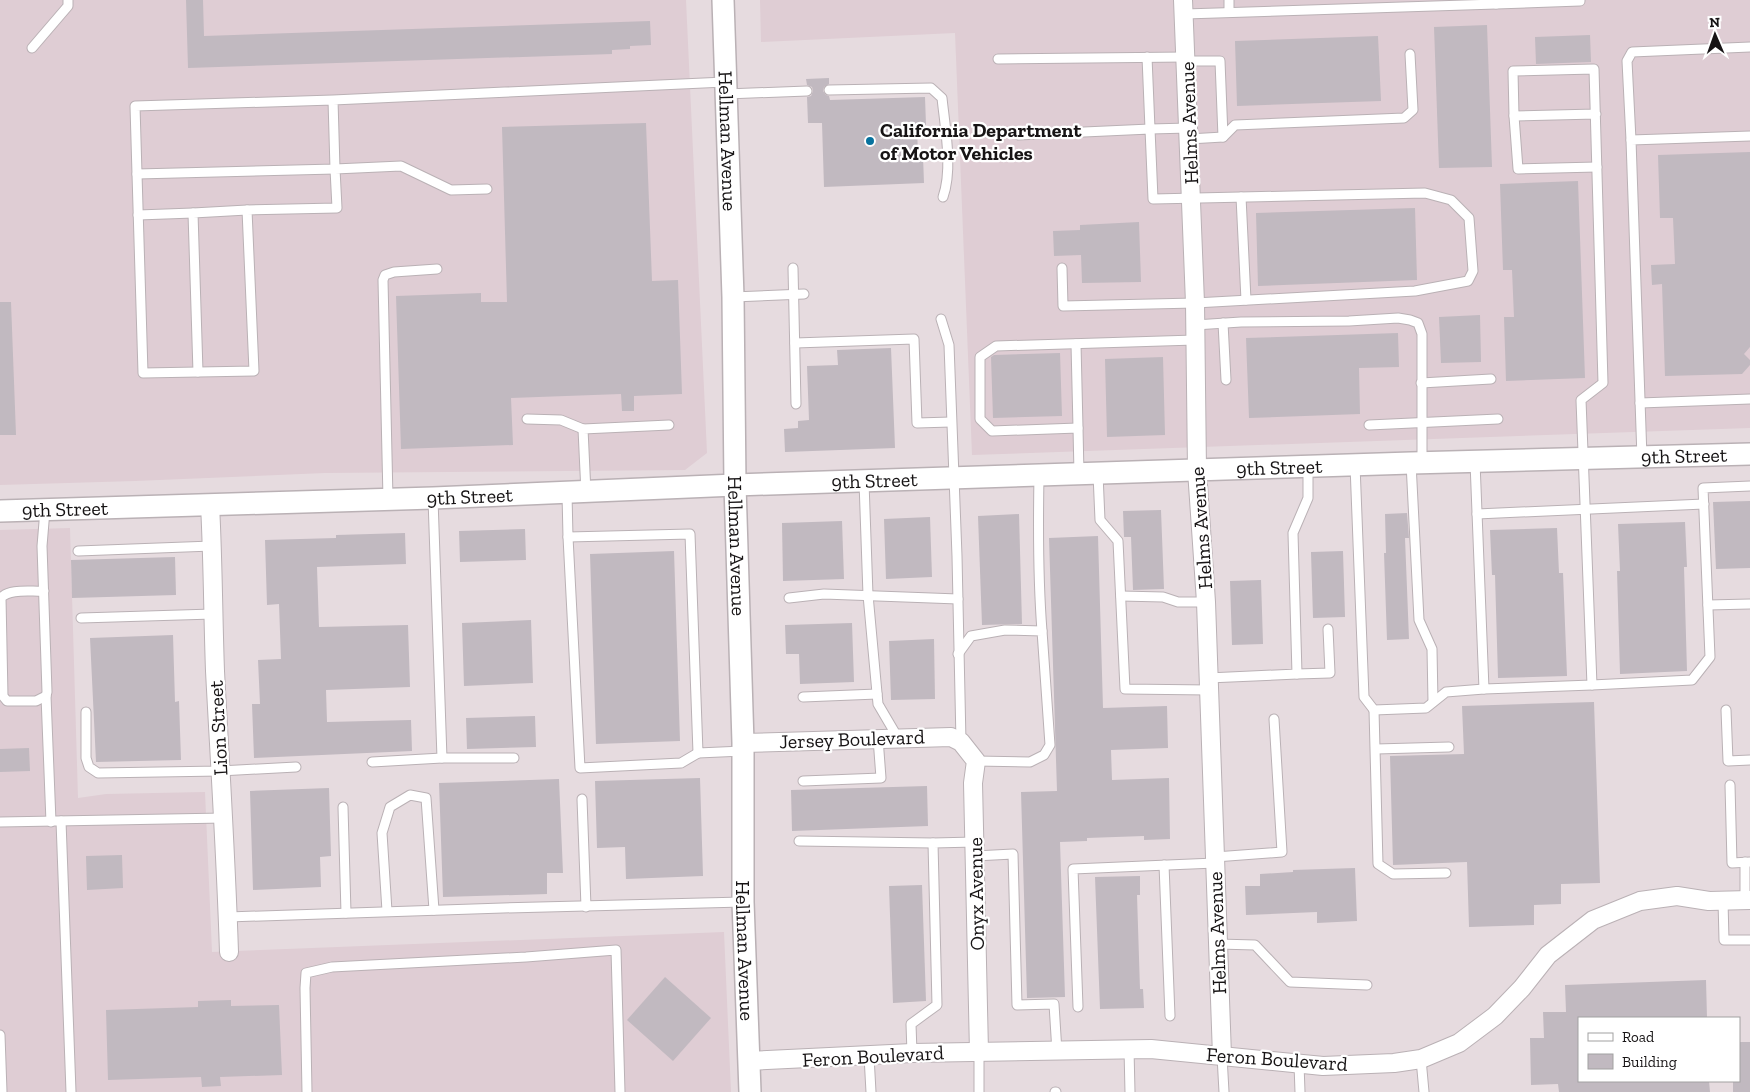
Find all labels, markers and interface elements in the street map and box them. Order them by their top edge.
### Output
north arrow [1690,10,1740,60]
text: N [1709,14,1721,31]
street label: Helms Avenue [1175,61,1203,185]
street label: Hellman Avenue [713,70,742,212]
place label: California Department of Motor Vehicles [880,118,1082,165]
marker: California Department of Motor Vehicles [864,135,876,147]
street label: 9th Street [1641,443,1728,469]
street label: 9th Street [1236,454,1323,481]
street label: Helms Avenue [1185,466,1217,590]
street label: 9th Street [831,467,919,494]
street label: Hellman Avenue [723,475,751,616]
street label: 9th Street [426,483,514,510]
street label: 9th Street [21,496,109,522]
street label: Lion Street [203,679,232,776]
street label: Jersey Boulevard [779,724,925,754]
street label: Onyx Avenue [963,837,989,951]
street label: Helms Avenue [1203,871,1231,995]
street label: Hellman Avenue [731,880,759,1021]
legend [1578,1017,1740,1082]
text: Road [1622,1028,1655,1046]
street label: Feron Boulevard [801,1040,945,1072]
street label: Feron Boulevard [1205,1042,1349,1076]
text: Building [1622,1053,1677,1071]

